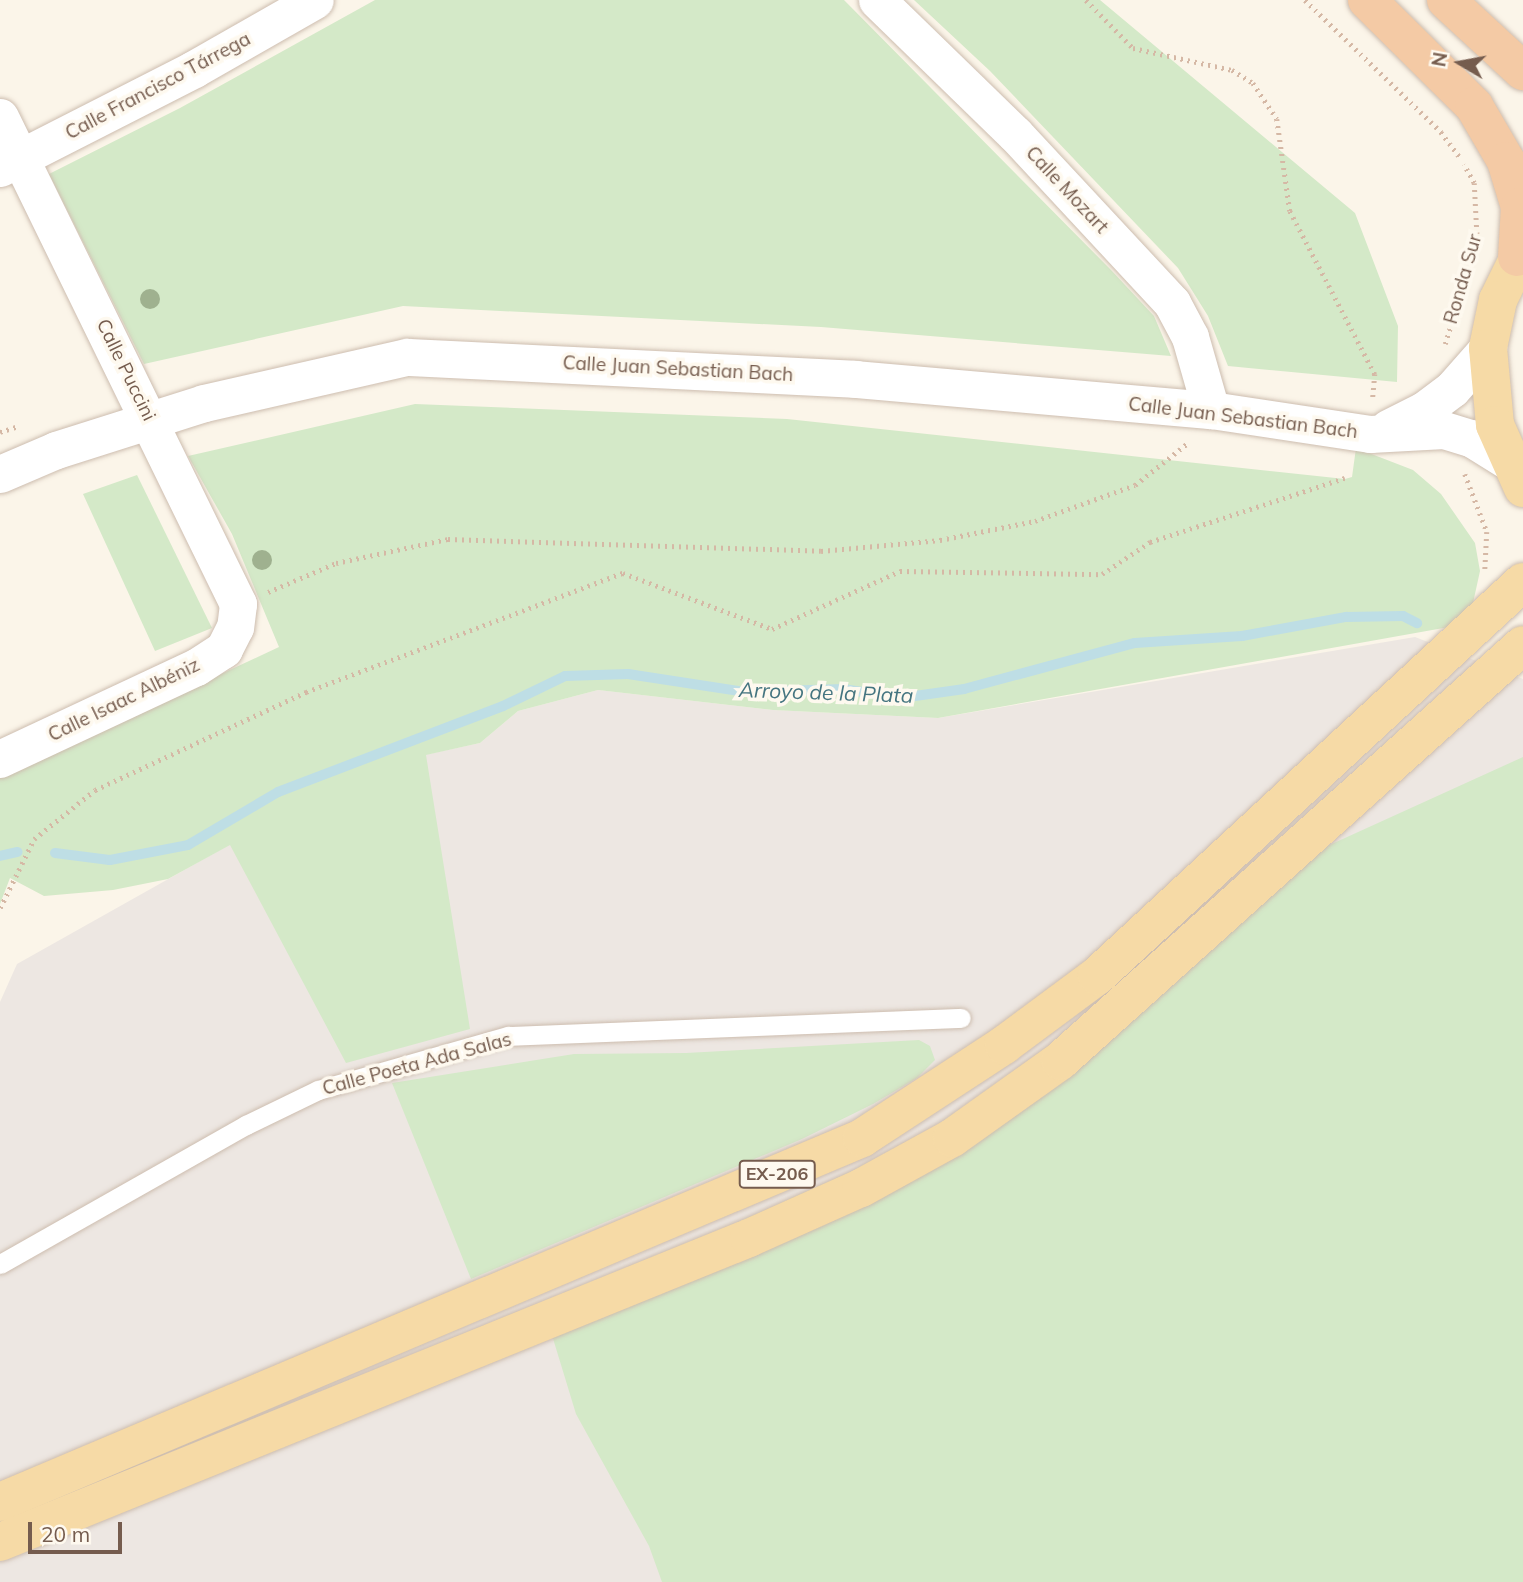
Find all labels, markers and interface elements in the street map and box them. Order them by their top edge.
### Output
street label: Calle Francisco Tárrega [62,27,254,145]
north arrow [1425,28,1495,98]
text: N [1426,50,1452,69]
street label: Calle Mozart [1021,142,1113,238]
street label: Ronda Sur [1439,231,1487,327]
street label: Calle Puccini [92,315,160,425]
street label: Calle Juan Sebastian Bach [562,352,794,386]
street label: Calle Juan Sebastian Bach [1127,393,1359,443]
street label: Calle Isaac Albéniz [45,653,203,747]
water label: Arroyo de la Plata [738,676,914,708]
street label: Calle Poeta Ada Salas [320,1028,514,1100]
road number: EX-206 [738,1160,816,1189]
scale bar [32,1508,126,1552]
text: 20 m [41,1521,90,1547]

